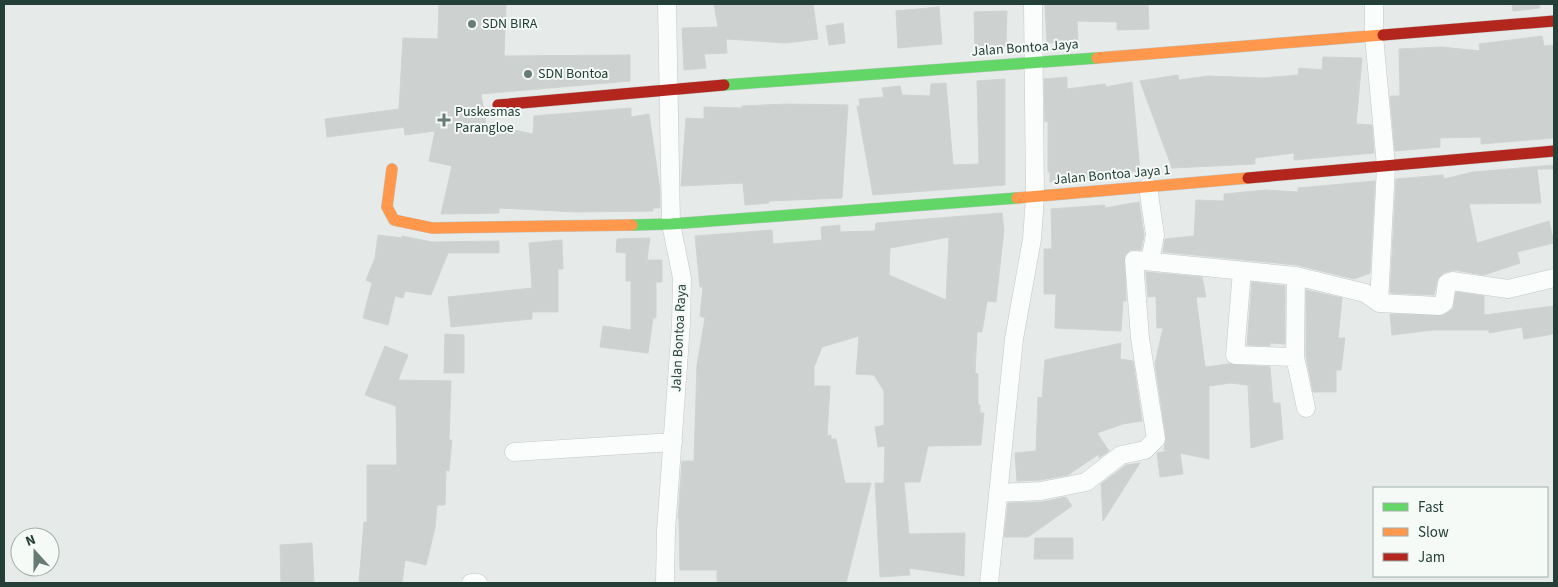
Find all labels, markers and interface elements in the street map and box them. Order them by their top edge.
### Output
place label: SDN BIRA [482,14,538,34]
marker: SDN BIRA [466,18,478,30]
street label: Jalan Bontoa Jaya [971,34,1079,62]
place label: SDN Bontoa [538,64,608,84]
marker: SDN Bontoa [522,68,534,80]
place label: Puskesmas Parangloe [455,102,521,138]
marker: Puskesmas Parangloe [437,113,451,127]
street label: Jalan Bontoa Jaya 1 [1053,160,1171,190]
street label: Jalan Bontoa Raya [666,283,692,393]
legend [1373,487,1548,577]
text: Fast [1418,497,1444,518]
text: Slow [1418,522,1449,543]
north arrow [10,527,60,577]
text: N [23,530,39,552]
text: Jam [1418,547,1445,568]

